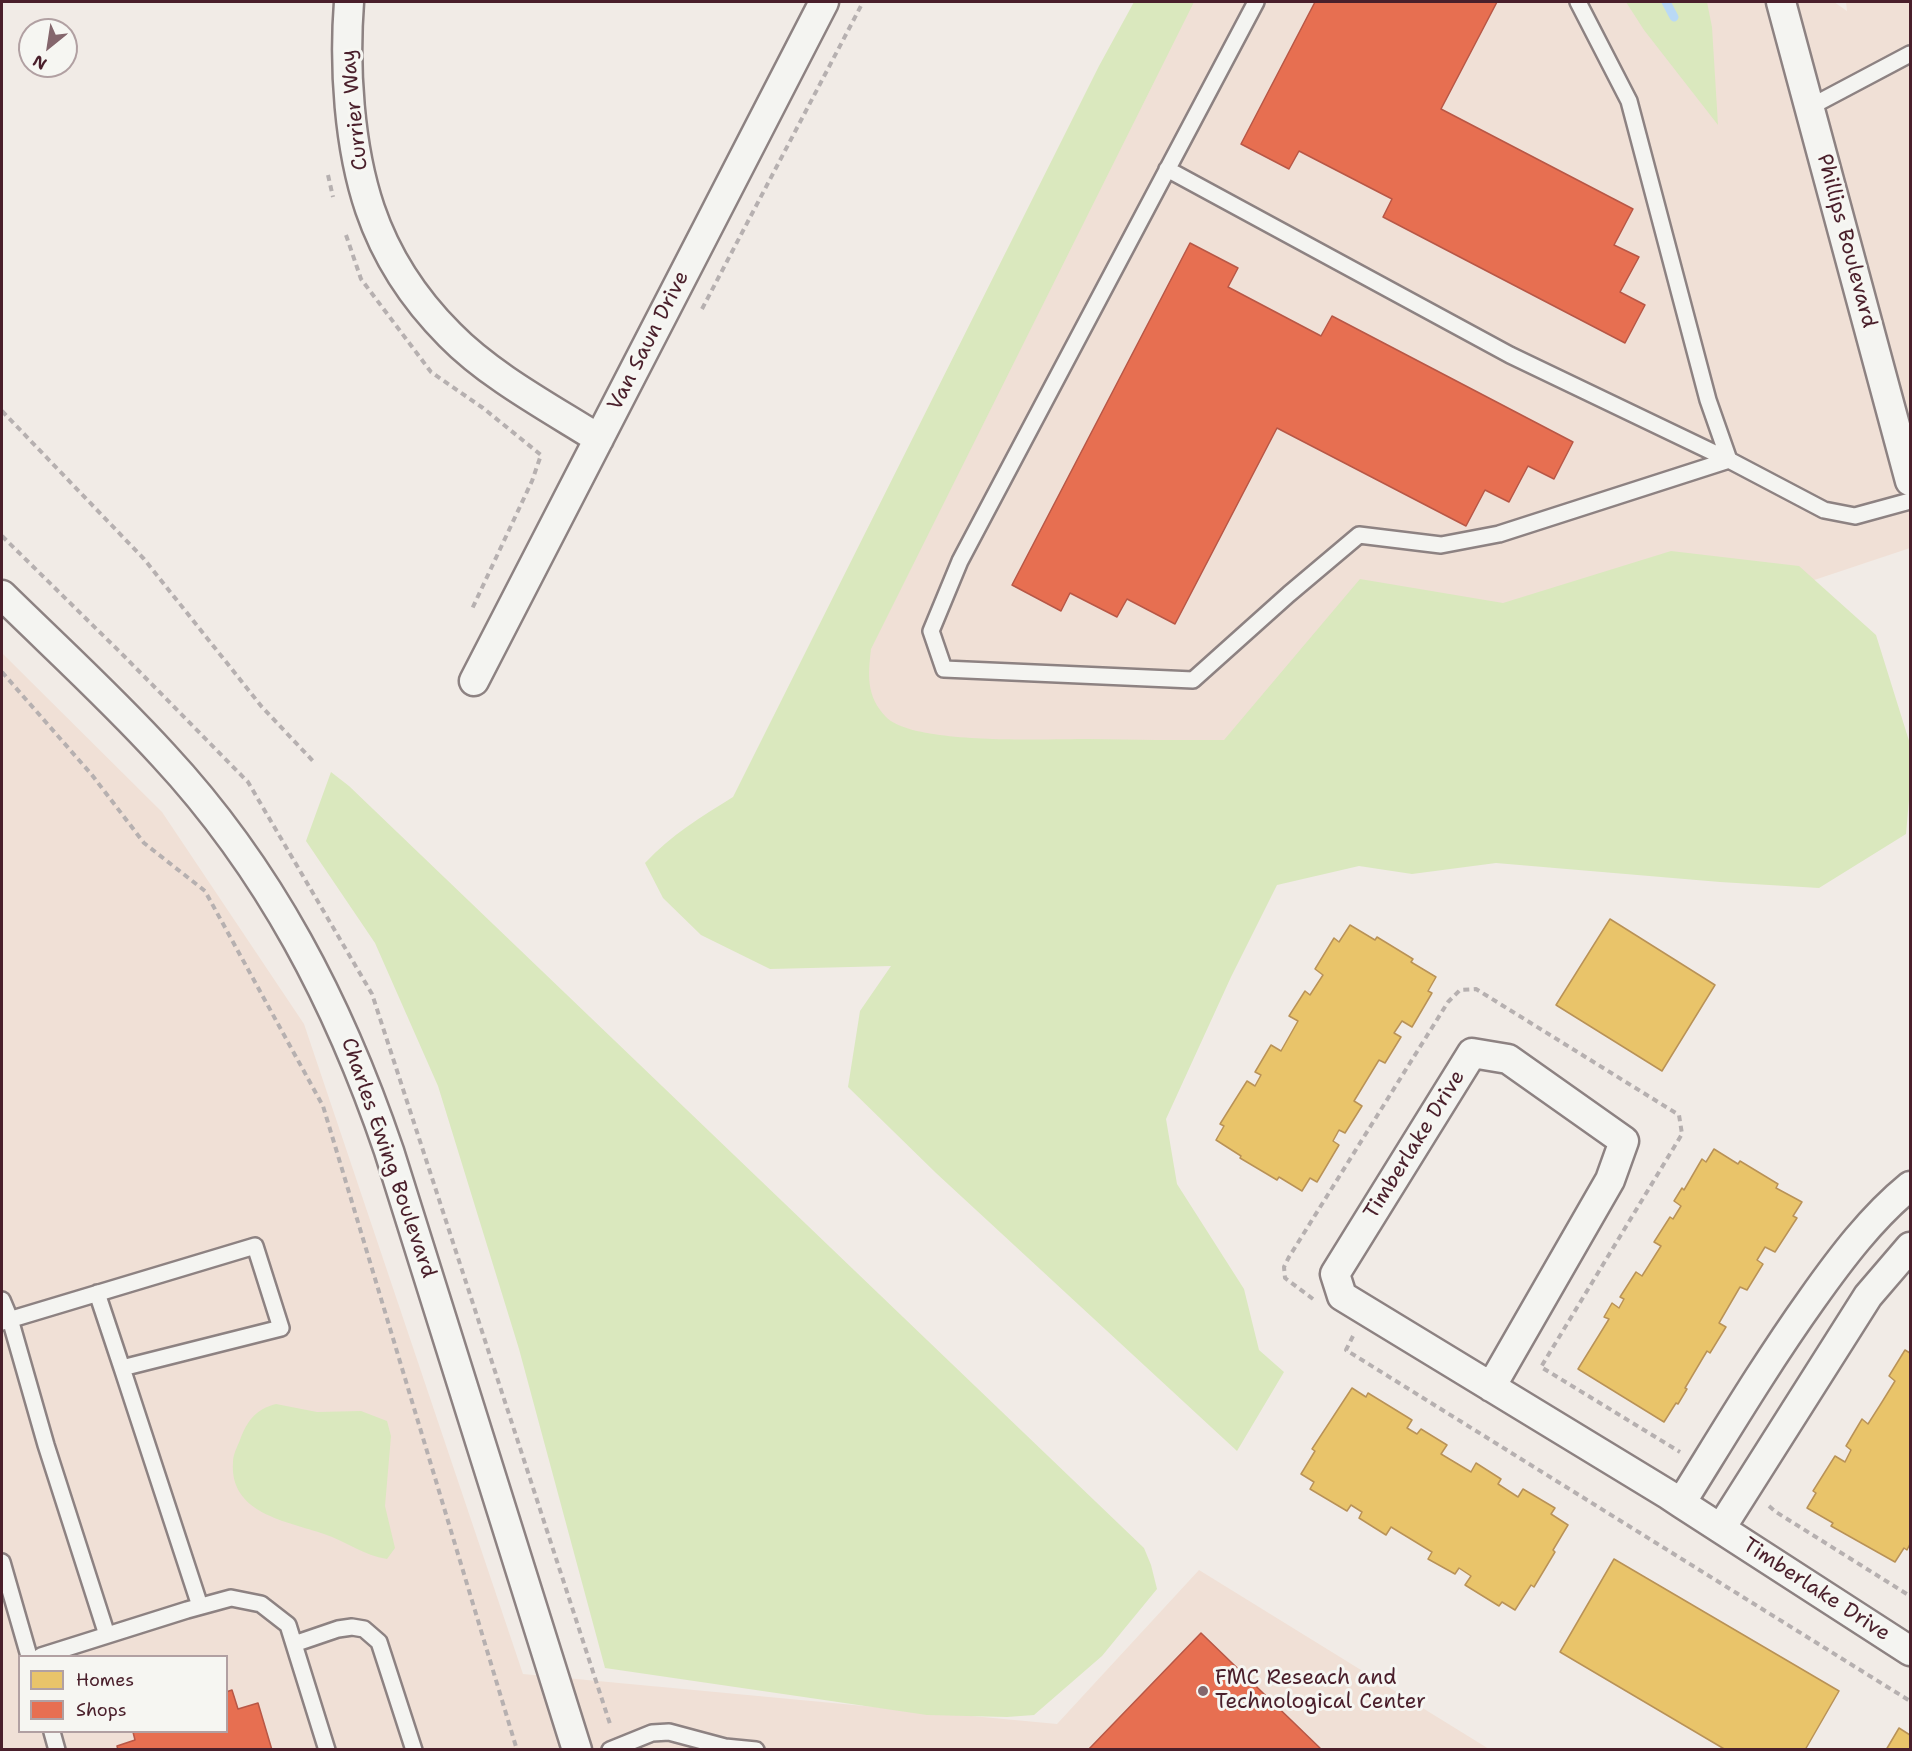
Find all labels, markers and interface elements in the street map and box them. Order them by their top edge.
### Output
north arrow [18,18,78,78]
street label: Currier Way [336,48,374,172]
text: N [29,50,50,75]
street label: Phillips Boulevard [1811,151,1881,331]
street label: Van Saun Drive [603,267,695,415]
street label: Charles Ewing Boulevard [335,1035,441,1281]
street label: Timberlake Drive [1359,1066,1471,1224]
street label: Timberlake Drive [1738,1533,1894,1647]
legend [18,1655,228,1733]
place label: FMC Reseach and Technological Center [1215,1666,1426,1716]
text: Homes [76,1668,134,1692]
marker: FMC Reseach and Technological Center [1196,1684,1210,1698]
text: Shops [76,1698,127,1722]

